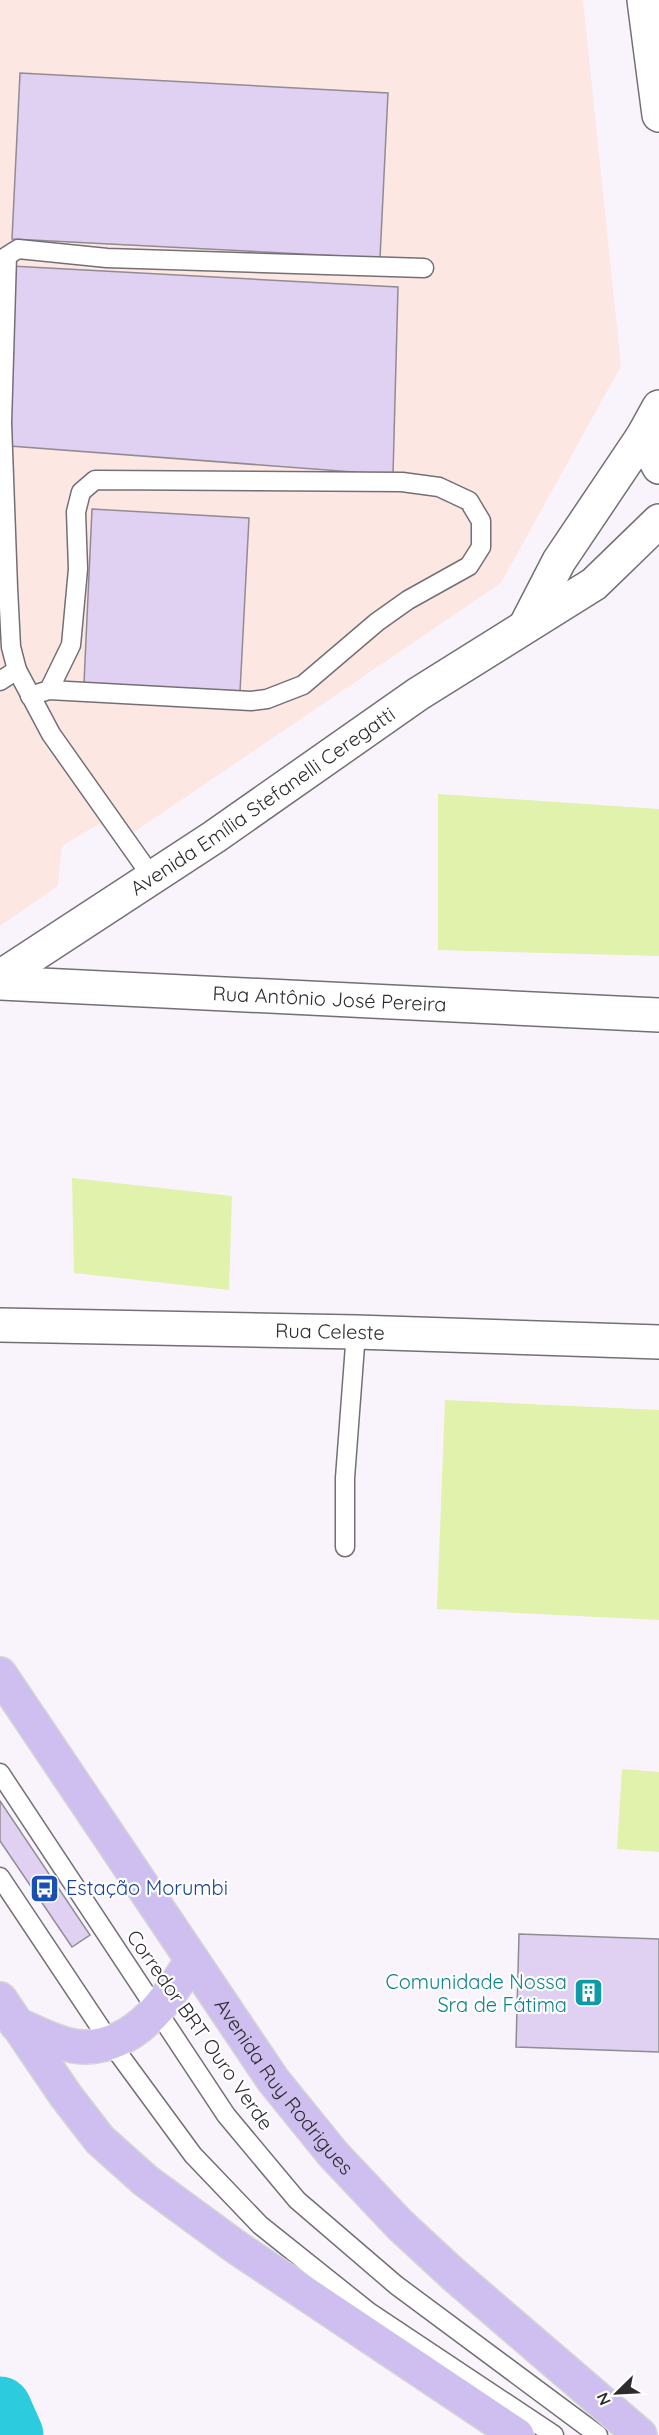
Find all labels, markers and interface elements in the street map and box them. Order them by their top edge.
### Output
street label: Avenida Emília Stefanelli Ceregatti [125,701,400,900]
street label: Rua Antônio José Pereira [212,980,447,1017]
street label: Rua Celeste [275,1317,385,1345]
bus stop icon: Estação Morumbi [29,1872,61,1904]
place label: Estação Morumbi [66,1875,228,1900]
street label: Corredor BRT Ouro Verde [122,1925,279,2135]
place label: Comunidade Nossa Sra de Fátima [386,1969,567,2017]
building icon: Comunidade Nossa Sra de Fátima [572,1977,604,2009]
street label: Avenida Ruy Rodrigues [210,1993,359,2180]
north arrow [587,2363,647,2423]
text: N [592,2390,615,2409]

